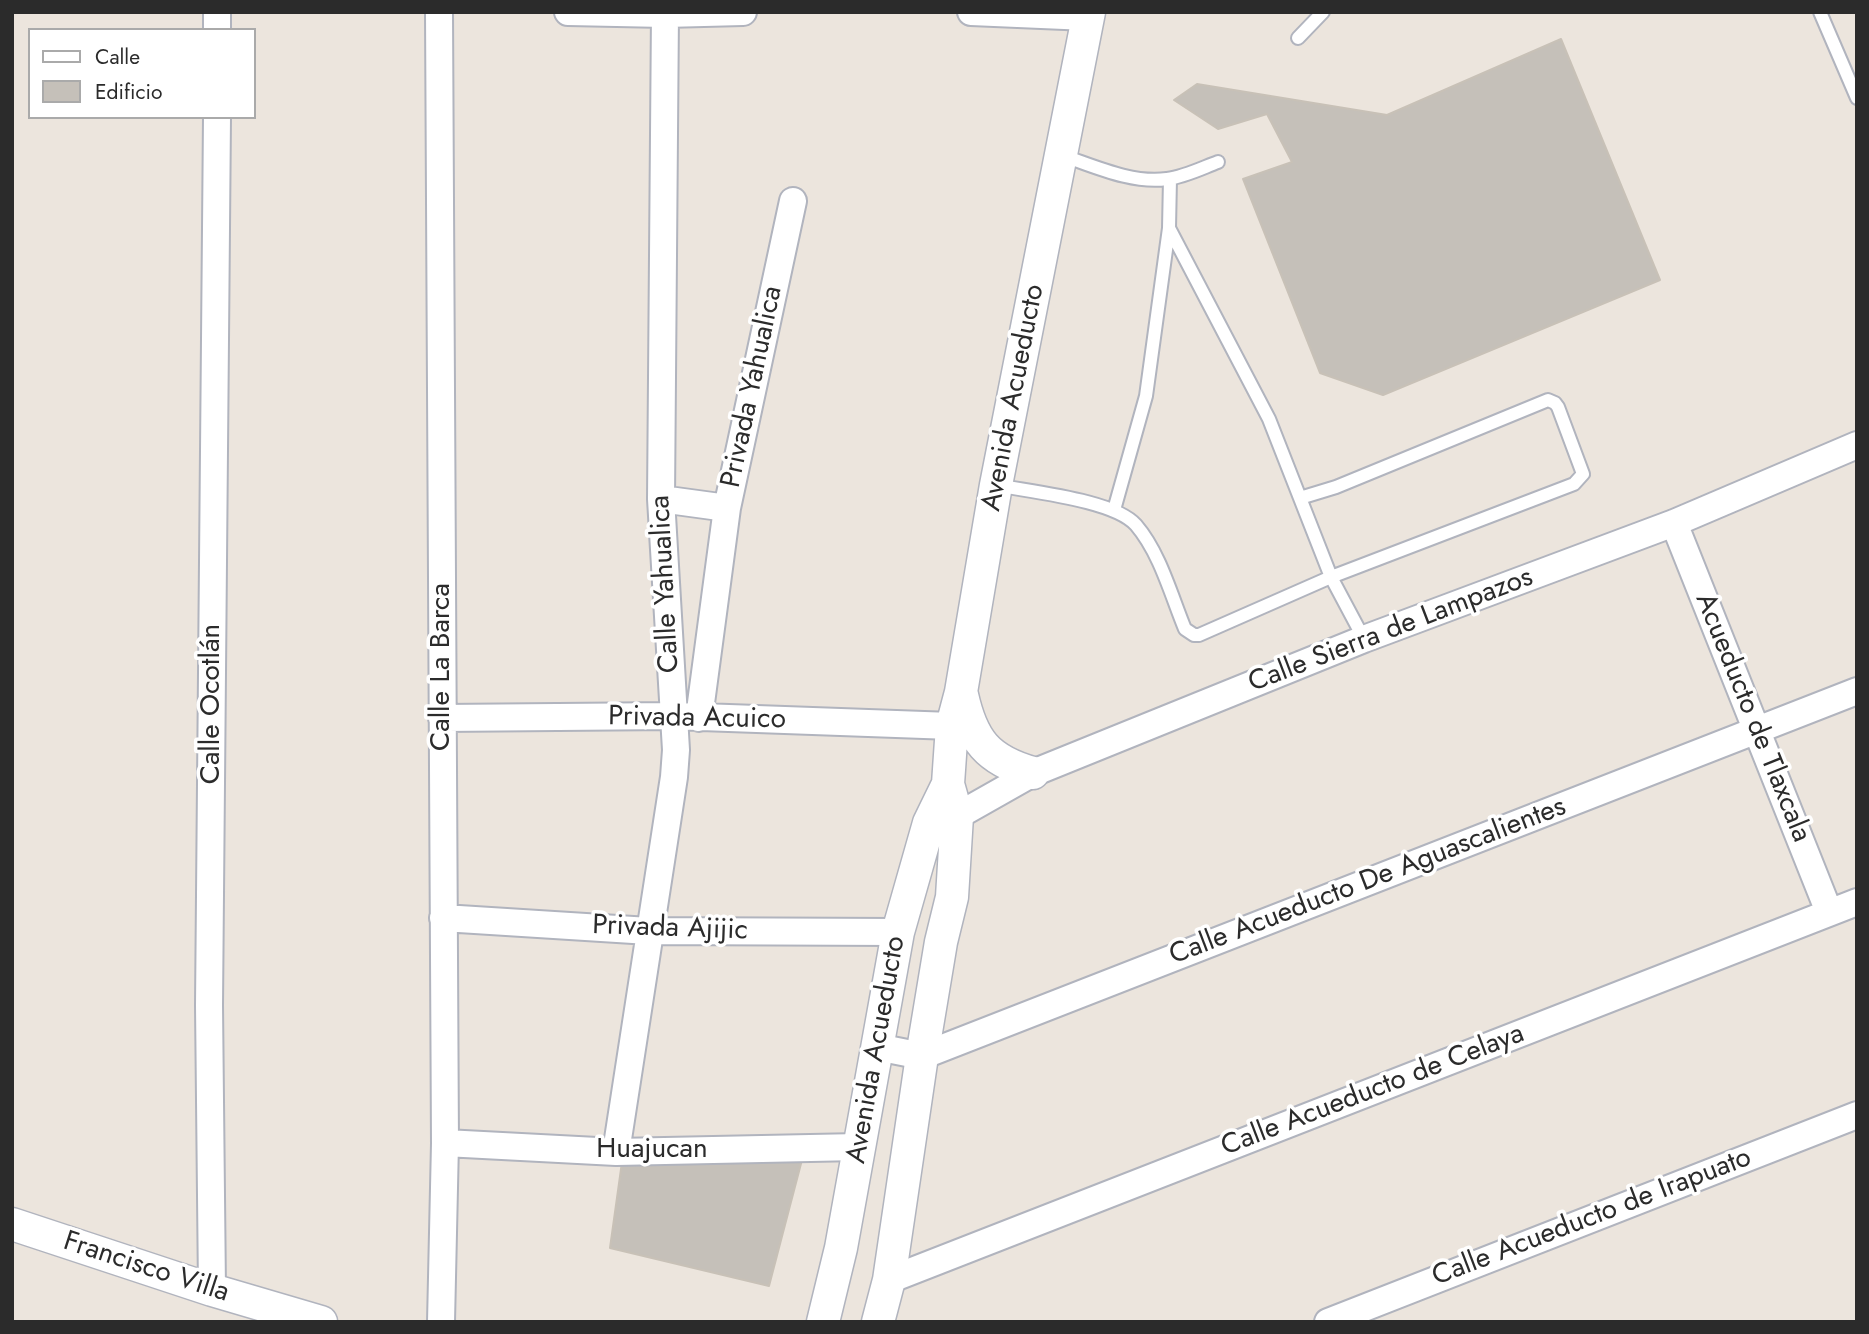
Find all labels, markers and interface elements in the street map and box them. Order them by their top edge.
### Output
legend [28,28,256,119]
text: Calle [95,42,140,72]
text: Edificio [95,77,162,107]
street label: Avenida Acueducto [976,282,1052,514]
street label: Privada Yahualica [715,283,791,491]
street label: Calle Yahualica [645,494,687,674]
street label: Calle Sierra de Lampazos [1244,561,1538,701]
street label: Calle La Barca [425,583,459,751]
street label: Acueducto de Tlaxcala [1687,589,1817,847]
street label: Calle Ocotlán [195,624,229,784]
street label: Privada Acuico [608,701,786,737]
street label: Calle Acueducto De Aguascalientes [1165,791,1571,973]
street label: Privada Ajijic [592,909,748,949]
street label: Avenida Acueducto [840,934,914,1166]
street label: Calle Acueducto de Celaya [1217,1018,1529,1164]
street label: Huajucan [596,1133,708,1167]
street label: Calle Acueducto de Irapuato [1428,1142,1756,1294]
street label: Francisco Villa [59,1225,233,1311]

